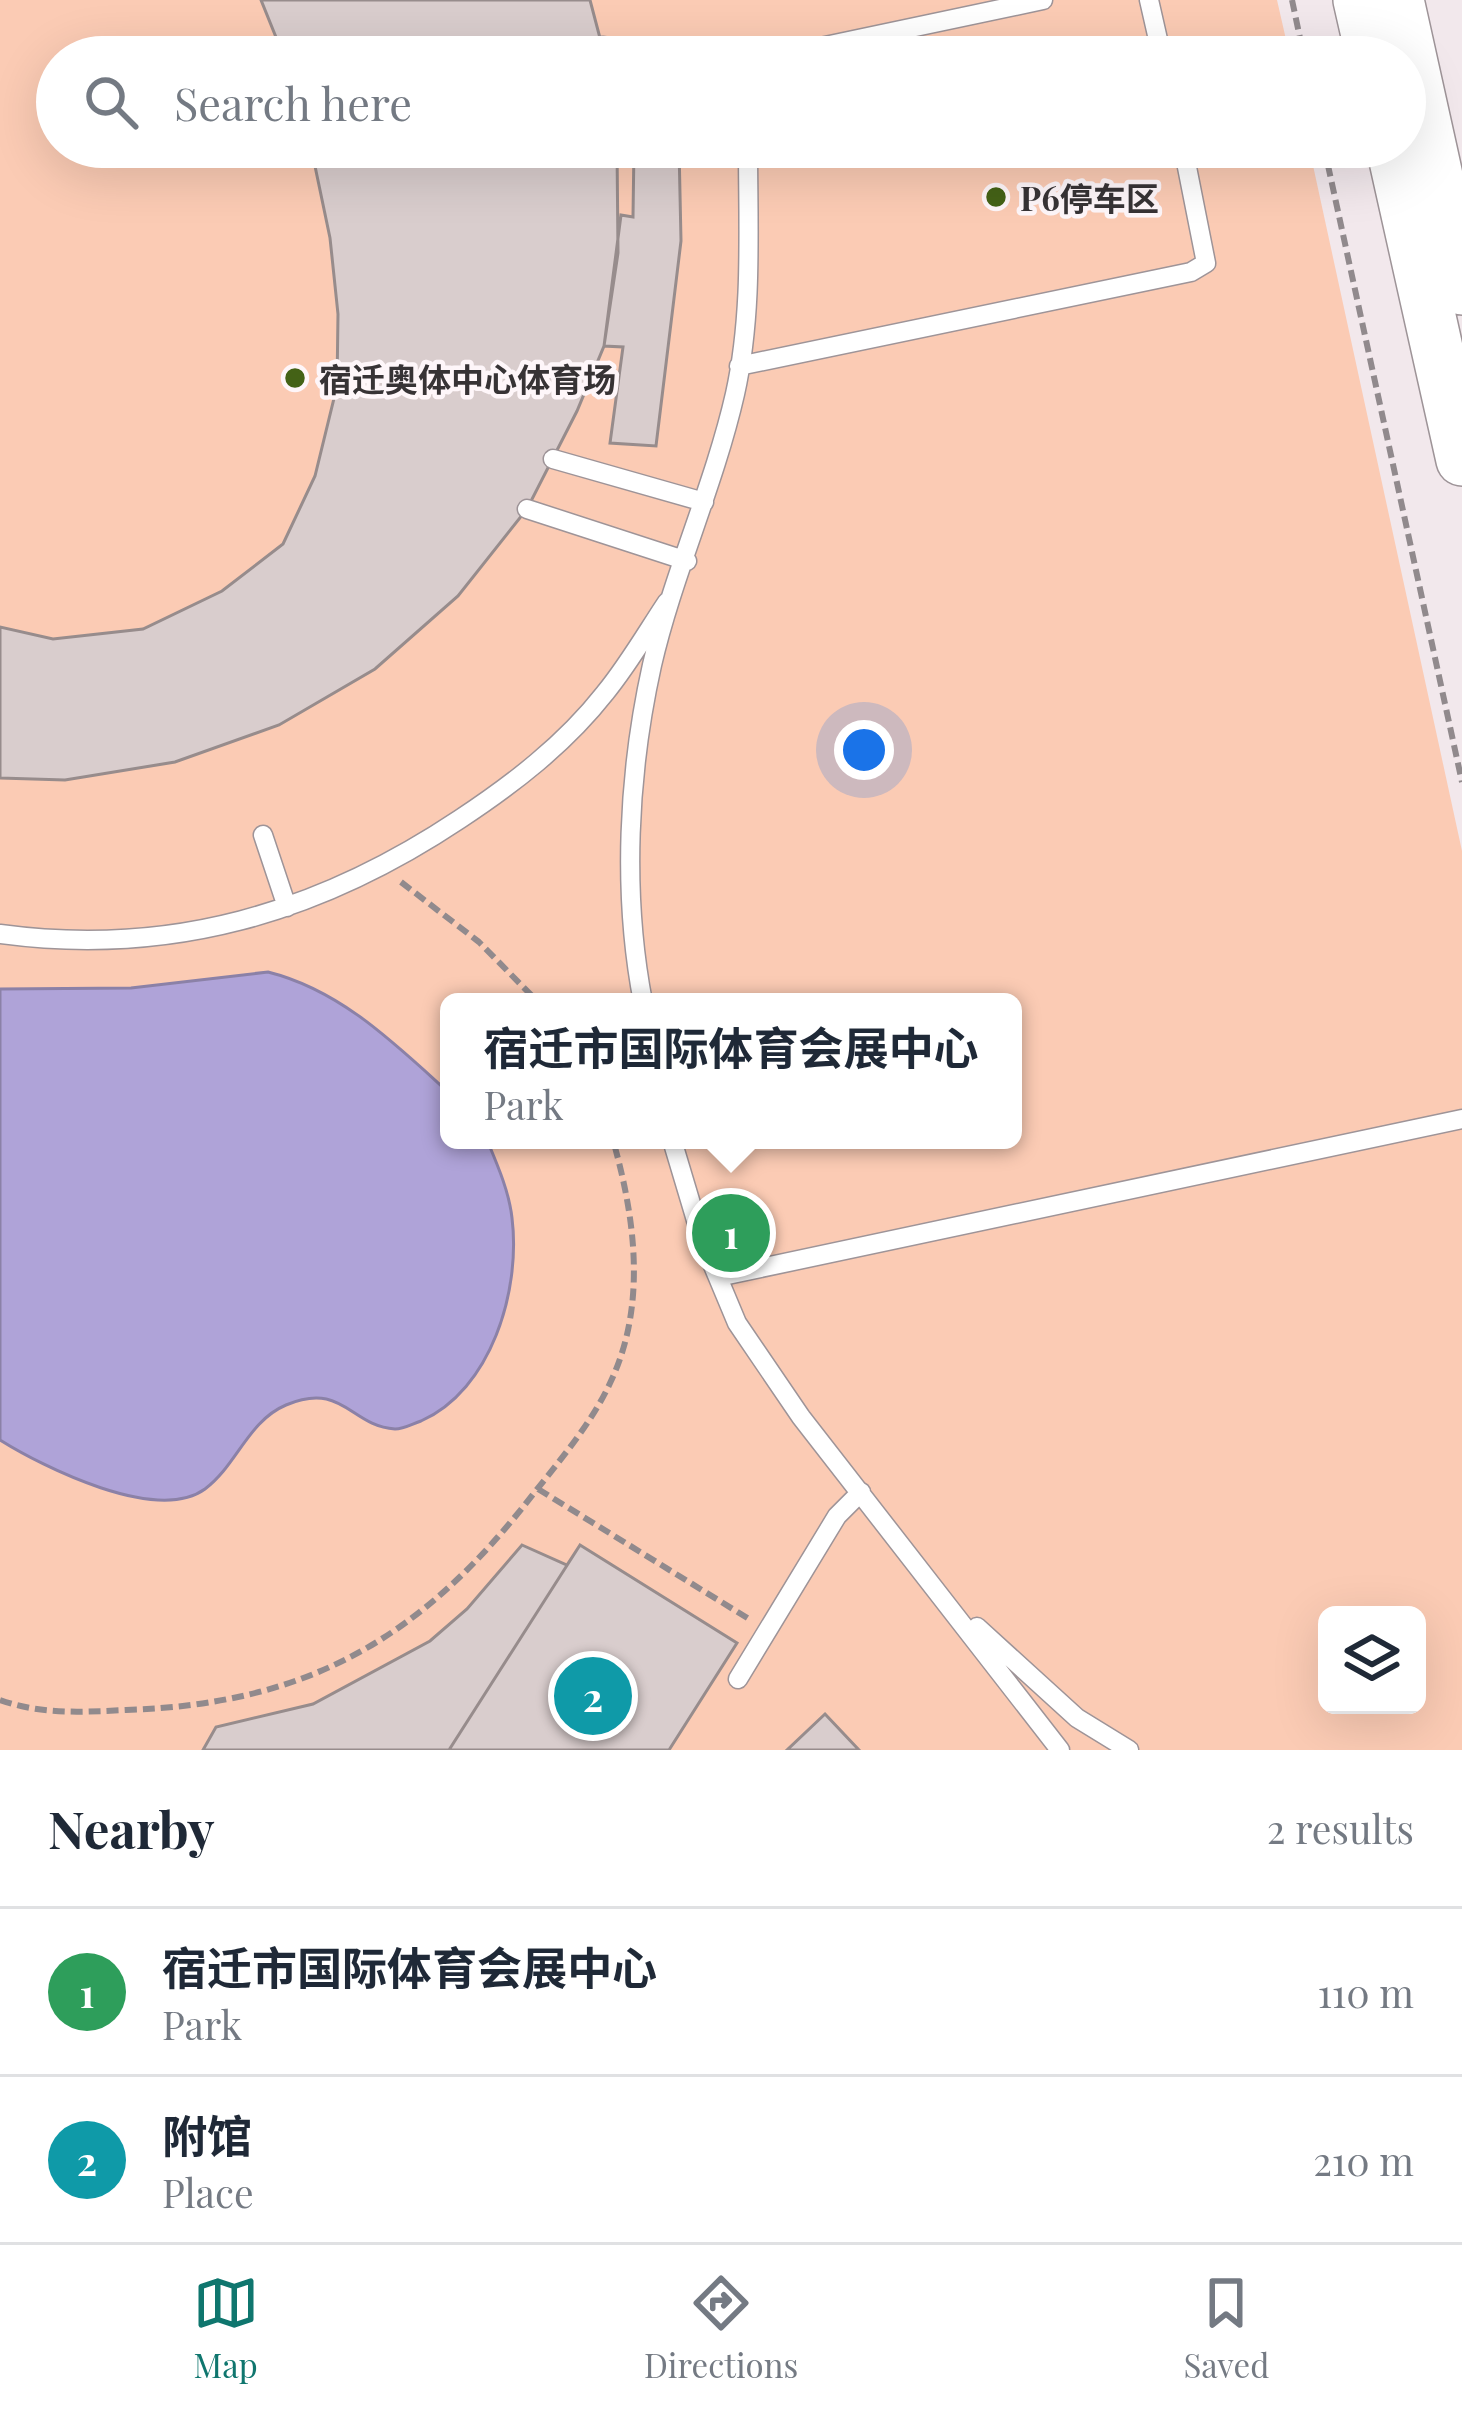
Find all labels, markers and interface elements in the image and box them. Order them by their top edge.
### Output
search box [36,36,1426,168]
icon: search [78,69,144,135]
text: Search here [174,72,412,132]
place label: P6停车区 [1020,175,1159,219]
marker: P6停车区 [983,184,1009,210]
place label: 宿迁奥体中心体育场 [319,356,616,400]
marker: 宿迁奥体中心体育场 [282,365,308,391]
your location [834,720,894,780]
popup [440,993,1022,1149]
text: 宿迁市国际体育会展中心 [483,1016,979,1076]
text: Park [483,1078,563,1130]
pin: 1 [692,1188,770,1278]
map controls [1318,1606,1426,1714]
button: layers [1318,1606,1426,1714]
pin: 2 [554,1651,632,1741]
text: Nearby [48,1794,214,1862]
text: 2 results [1267,1802,1414,1854]
text: 宿迁市国际体育会展中心 [162,1936,657,1996]
text: 1 [80,1966,94,2018]
text: 110 m [1317,1966,1414,2018]
text: Park [162,1998,242,2050]
text: 附馆 [162,2104,252,2164]
text: 2 [77,2134,97,2186]
text: 210 m [1313,2134,1414,2186]
text: Place [162,2166,254,2218]
tab: Map [193,2270,259,2386]
tab: Directions [644,2270,798,2386]
tab: Saved [1184,2270,1269,2386]

